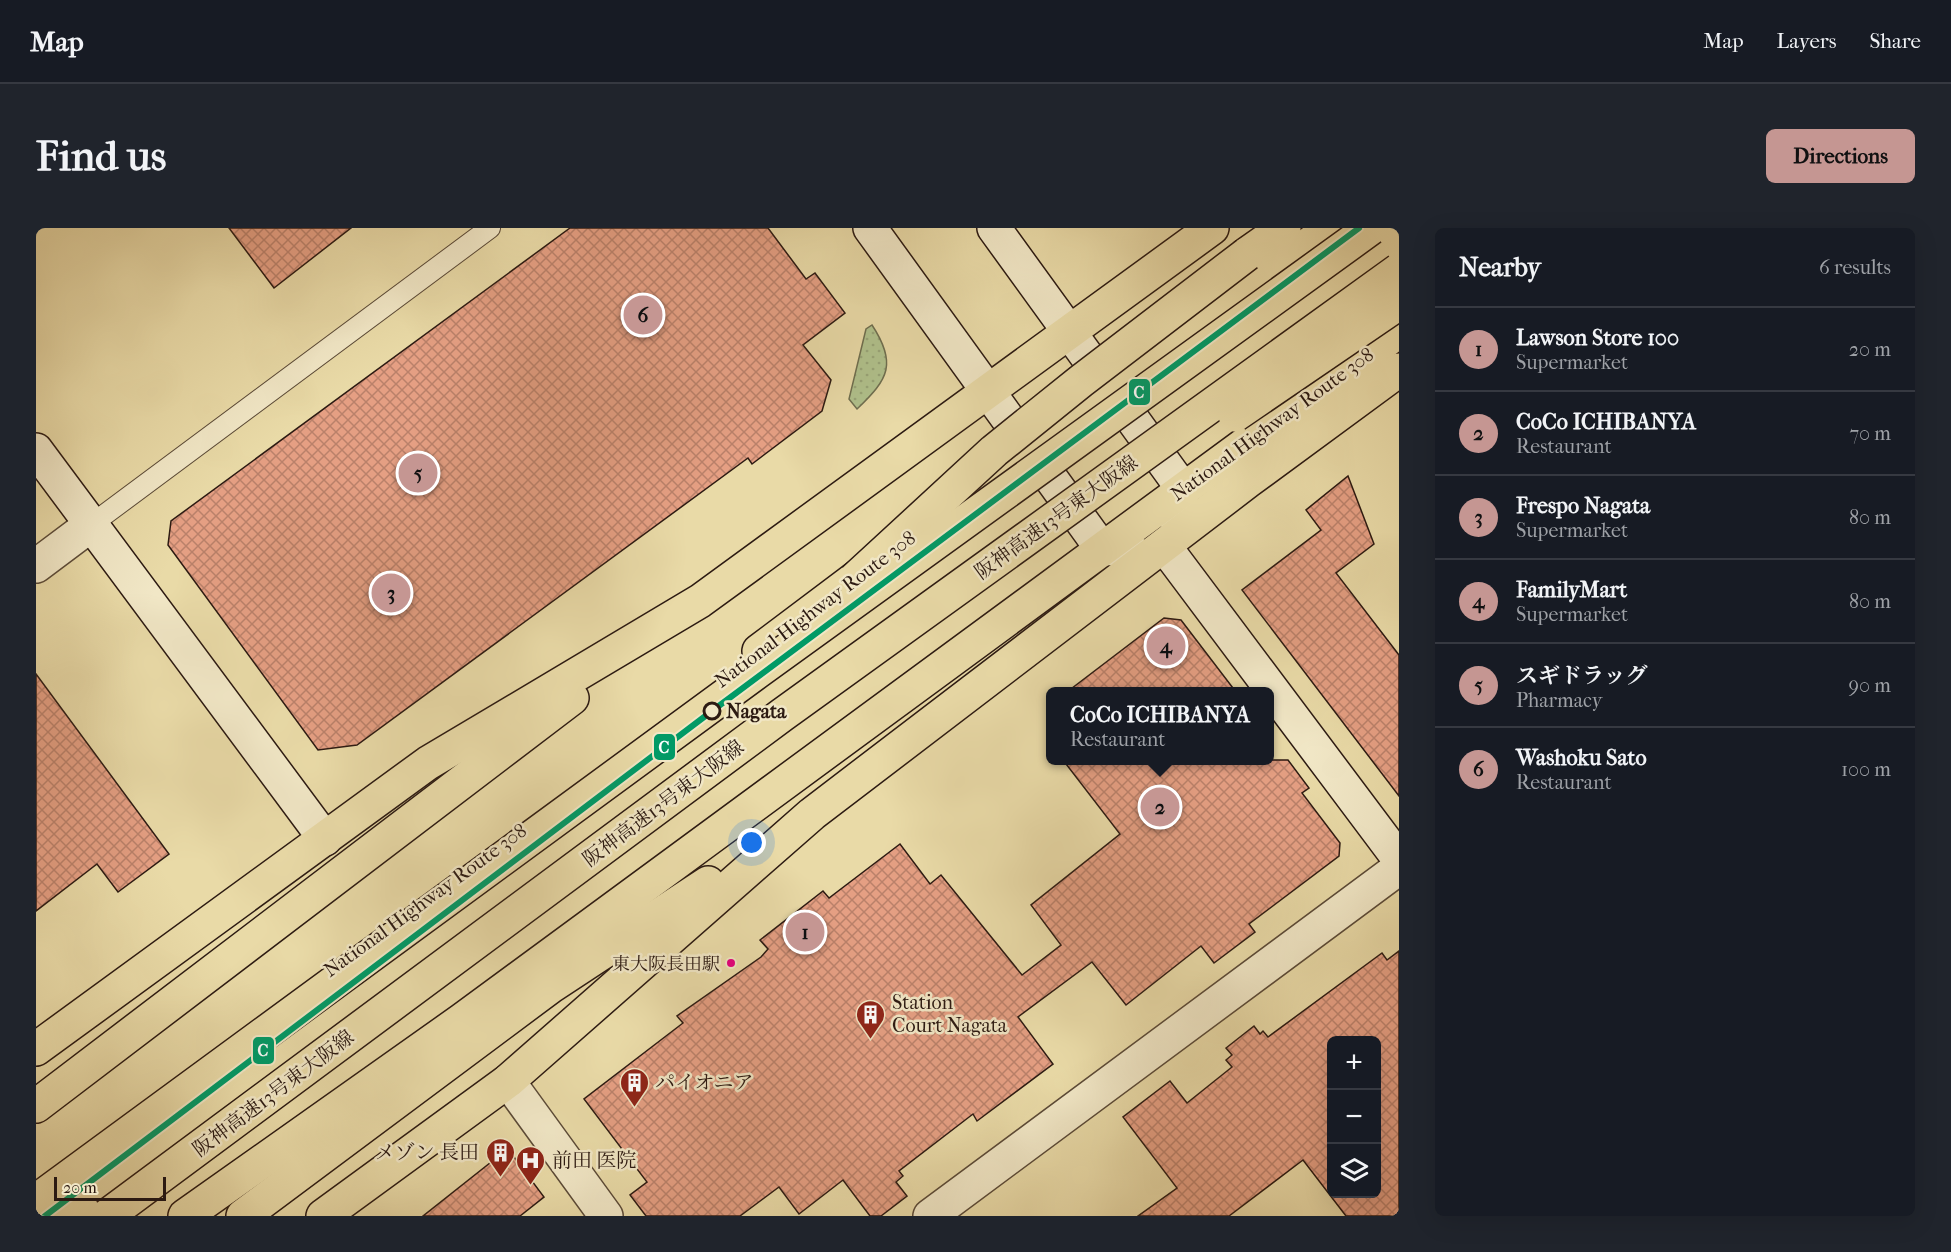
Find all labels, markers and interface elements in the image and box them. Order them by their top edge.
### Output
text: Map [30,25,84,58]
text: Map [1703,29,1744,53]
text: Layers [1777,29,1836,53]
text: Share [1869,29,1921,53]
button: Directions [1766,129,1915,183]
text: Find us [36,132,166,181]
text: Nearby [1459,252,1541,283]
text: 6 results [1819,256,1891,279]
pin: 6 [624,292,662,338]
text: Lawson Store 100 [1516,325,1679,351]
text: 1 [1475,338,1482,361]
text: 20 m [1849,338,1891,361]
street label: National Highway Route 308 [1166,343,1378,506]
text: Supermarket [1516,351,1628,374]
line badge: C [1128,378,1151,406]
text: C [1134,383,1145,402]
text: CoCo ICHIBANYA [1516,409,1696,435]
text: 2 [1473,422,1484,445]
text: 70 m [1849,422,1891,445]
text: Restaurant [1516,435,1612,458]
pin: 5 [398,450,437,496]
street label: 阪神高速13号東大阪線 [971,451,1142,584]
text: Frespo Nagata [1516,493,1650,519]
text: 3 [1474,506,1483,529]
text: 80 m [1849,506,1891,529]
text: Supermarket [1516,519,1628,542]
street label: National Highway Route 308 [710,526,920,692]
pin: 3 [372,570,410,616]
text: FamilyMart [1516,577,1627,603]
text: 4 [1473,590,1484,613]
text: 80 m [1849,590,1891,613]
text: Supermarket [1516,603,1628,626]
pin: 4 [1146,624,1186,668]
text: スギドラッグ [1516,663,1648,689]
text: 5 [1474,674,1483,697]
text: 90 m [1849,674,1891,697]
popup [1046,687,1274,765]
text: Pharmacy [1516,689,1602,712]
place label: Nagata [726,700,787,723]
marker: Nagata [703,702,721,720]
text: CoCo ICHIBANYA [1070,702,1250,728]
text: Restaurant [1070,728,1165,751]
line badge: C [653,733,676,761]
street label: 阪神高速13号東大阪線 [578,735,748,871]
text: C [659,738,670,757]
text: Washoku Sato [1516,745,1647,771]
text: 6 [1473,758,1484,781]
text: 100 m [1841,758,1891,781]
text: Restaurant [1516,771,1612,794]
pin: 2 [1140,784,1180,830]
street label: National Highway Route 308 [319,819,531,982]
your location [737,828,766,857]
pin: 1 [786,910,824,954]
place label: 東大阪長田駅 [612,954,720,975]
marker: 東大阪長田駅 [725,957,737,969]
place label: Station Court Nagata [892,991,1008,1037]
building icon: Station Court Nagata [855,998,887,1040]
street label: 阪神高速13号東大阪線 [188,1025,358,1161]
line badge: C [252,1036,275,1065]
map controls [1327,1036,1381,1198]
button: + [1327,1036,1381,1090]
text: C [258,1041,269,1060]
building icon: パイオニア [618,1066,650,1108]
place label: パイオニア [655,1071,754,1094]
button: − [1327,1090,1381,1144]
building icon: メゾン 長田 [484,1136,516,1178]
place label: メゾン 長田 [375,1141,479,1164]
hospital icon: 前田 医院 [515,1144,547,1186]
button: layers [1327,1144,1381,1198]
place label: 前田 医院 [552,1149,636,1172]
scale bar [54,1174,166,1202]
text: 20 m [63,1178,97,1197]

